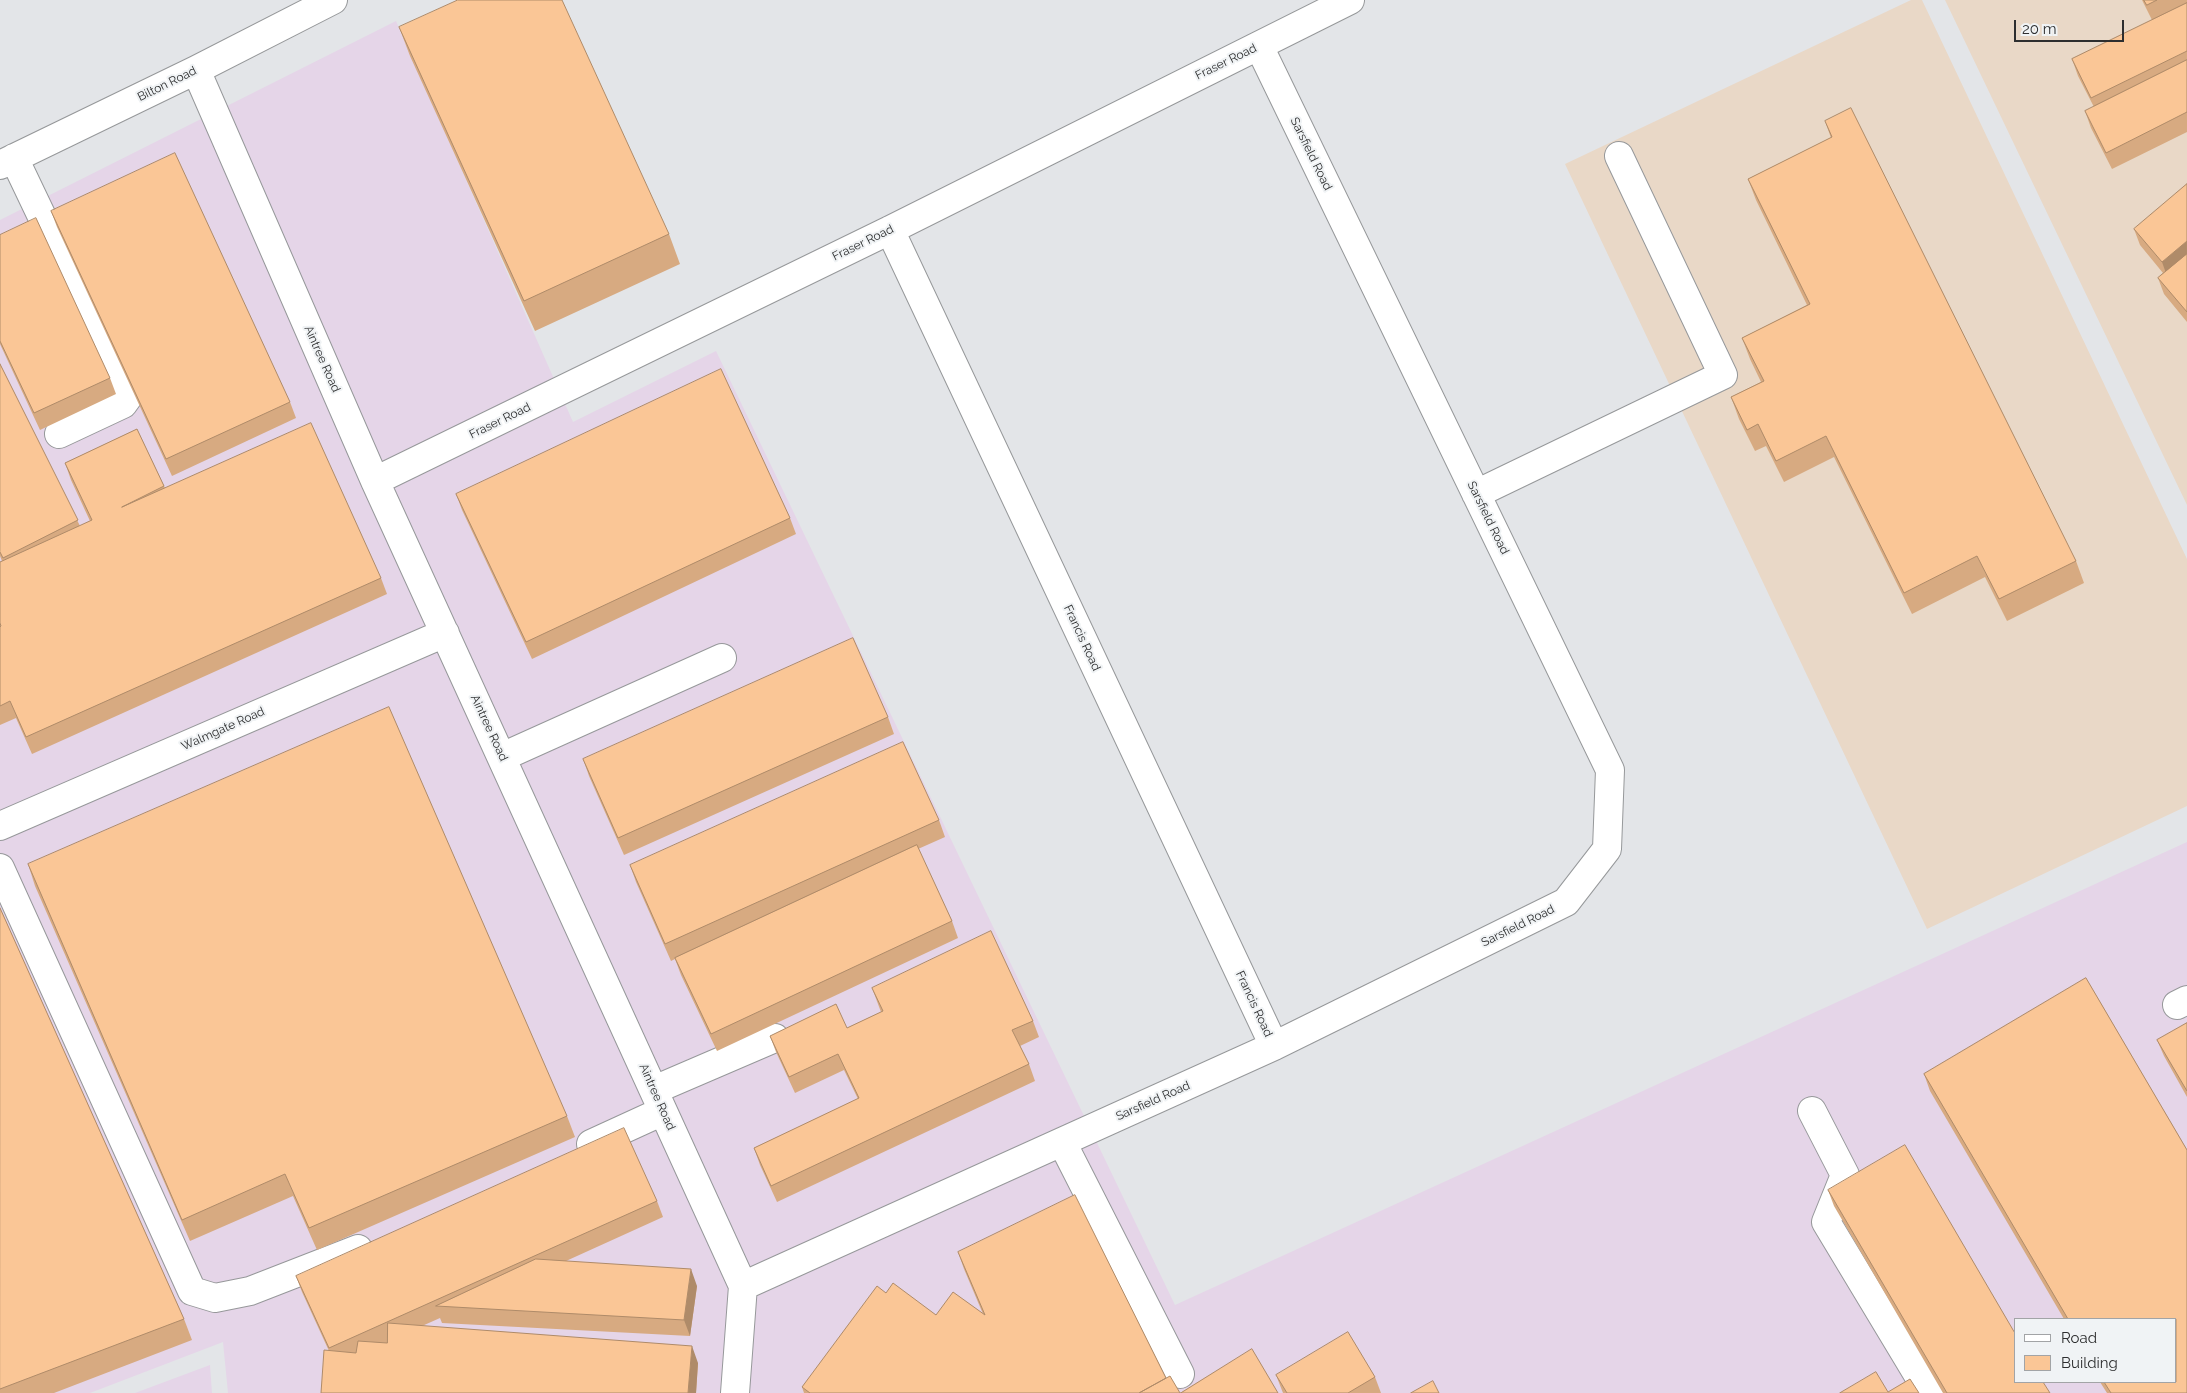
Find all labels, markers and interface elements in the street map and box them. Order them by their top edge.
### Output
scale bar [2017,10,2127,42]
text: 20 m [2022,20,2057,38]
street label: Fraser Road [1193,41,1259,83]
street label: Bilton Road [135,64,199,104]
street label: Sarsfield Road [1287,115,1335,193]
street label: Fraser Road [830,222,896,264]
street label: Aintree Road [301,323,343,395]
street label: Fraser Road [467,400,533,442]
street label: Sarsfield Road [1464,479,1512,557]
street label: Francis Road [1060,603,1104,673]
street label: Aintree Road [467,692,511,764]
street label: Walmgate Road [179,704,267,754]
street label: Sarsfield Road [1479,902,1557,950]
street label: Francis Road [1232,969,1276,1039]
street label: Aintree Road [636,1061,678,1133]
street label: Sarsfield Road [1114,1078,1192,1124]
legend [2014,1318,2177,1383]
text: Road [2061,1329,2097,1347]
text: Building [2061,1354,2118,1372]

